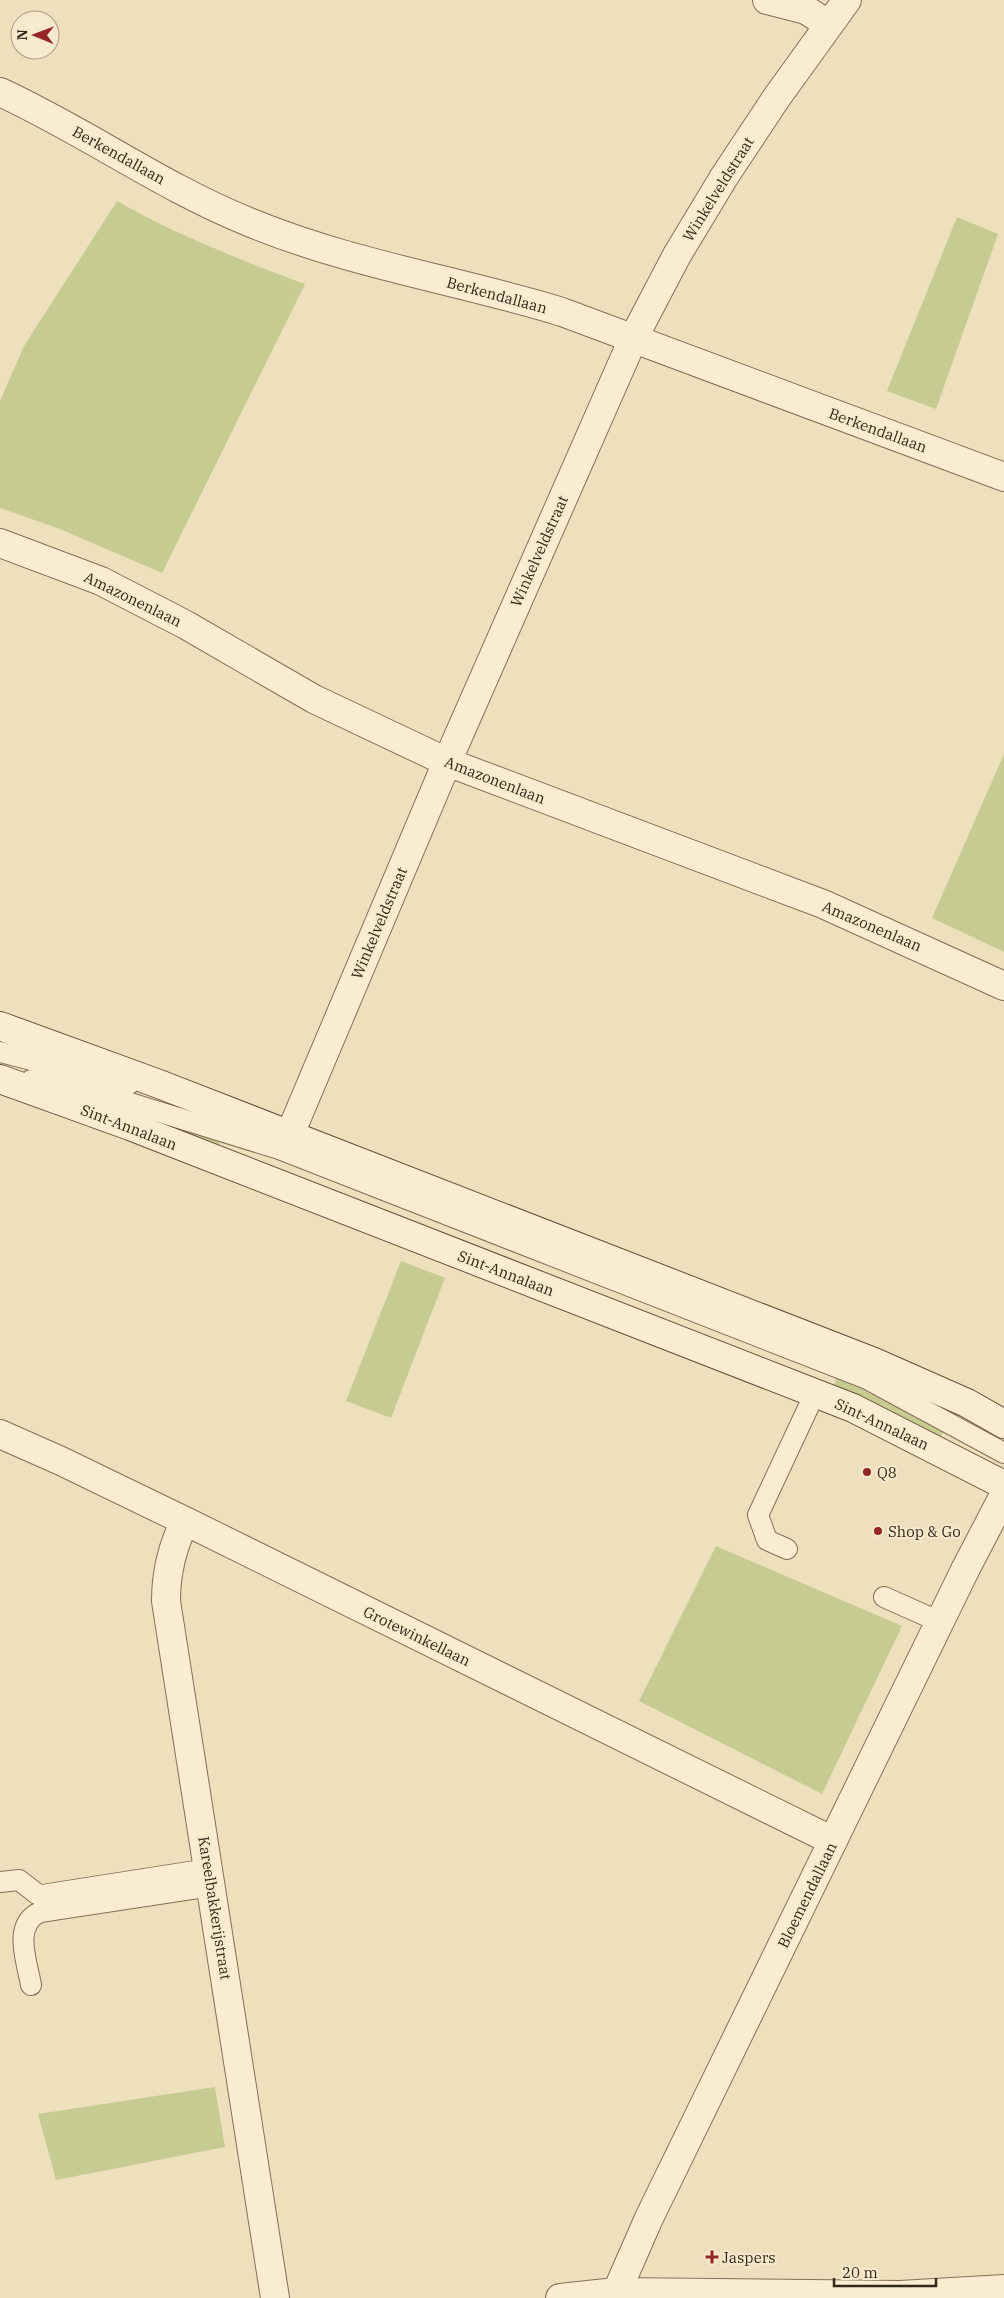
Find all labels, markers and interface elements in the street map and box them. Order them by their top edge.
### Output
north arrow [10,10,60,60]
text: N [13,29,31,40]
street label: Berkendallaan [69,122,169,189]
street label: Winkelveldstraat [678,133,758,245]
street label: Berkendallaan [445,272,550,318]
street label: Berkendallaan [826,403,930,457]
street label: Winkelveldstraat [506,492,572,610]
street label: Amazonenlaan [81,567,185,631]
street label: Amazonenlaan [442,752,548,808]
street label: Winkelveldstraat [347,864,411,982]
street label: Amazonenlaan [819,896,925,956]
street label: Sint-Annalaan [78,1100,180,1154]
street label: Sint-Annalaan [455,1246,557,1300]
street label: Sint-Annalaan [832,1394,933,1454]
place label: Q8 [877,1463,897,1482]
marker: Q8 [861,1466,873,1478]
place label: Shop & Go [888,1522,961,1541]
marker: Shop & Go [872,1525,884,1537]
street label: Grotewinkellaan [360,1602,474,1670]
street label: Kareelbakkerijstraat [194,1835,236,1981]
street label: Bloemendallaan [773,1839,841,1951]
place label: Jaspers [722,2248,776,2267]
marker: Jaspers [706,2251,718,2263]
scale bar [834,2256,936,2288]
text: 20 m [842,2263,878,2282]

